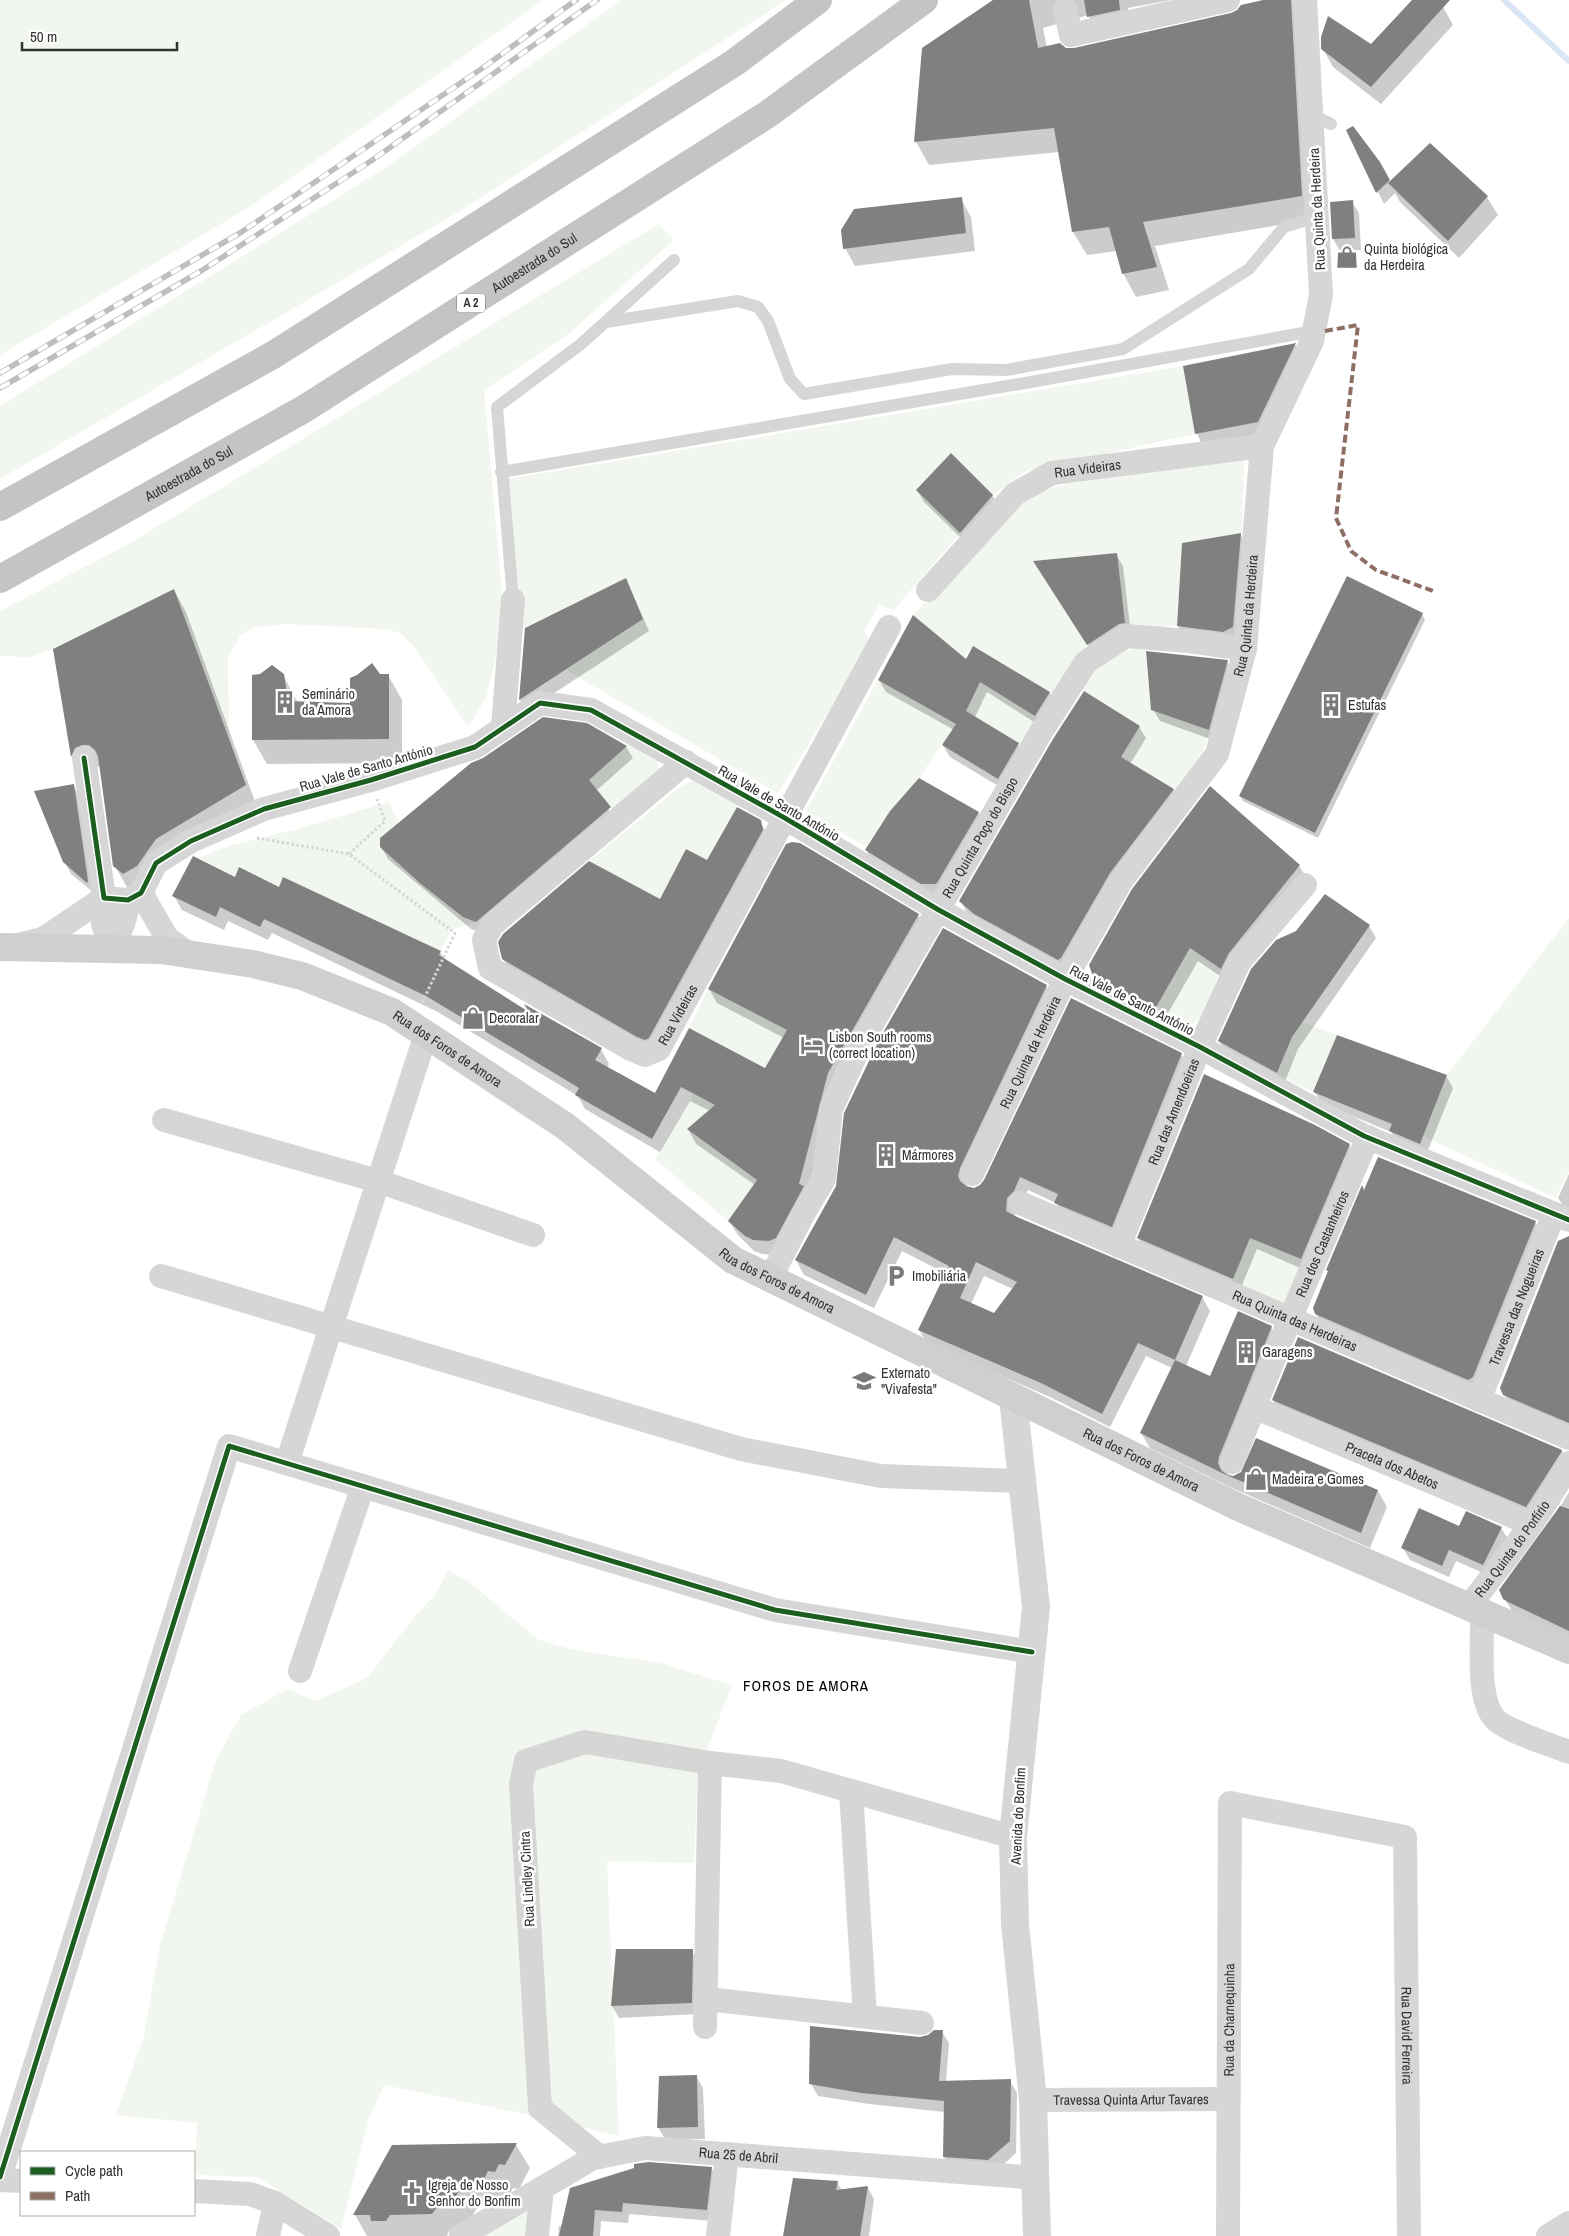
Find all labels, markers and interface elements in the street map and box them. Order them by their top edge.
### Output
scale bar [22,20,178,52]
text: 50 m [30,26,57,47]
street label: Rua Quinta da Herdeira [1305,147,1329,271]
street label: Autoestrada do Sul [487,229,580,297]
place label: Quinta biológica da Herdeira [1364,240,1449,274]
shop icon: Quinta biológica da Herdeira [1334,244,1360,270]
road number: A 2 [457,294,485,312]
street label: Autoestrada do Sul [141,442,236,506]
street label: Rua Videiras [1053,455,1122,482]
street label: Rua Quinta da Herdeira [1229,553,1262,679]
place label: Seminário da Amora [302,685,355,719]
building icon: Seminário da Amora [272,689,298,715]
building icon: Estufas [1318,692,1344,718]
place label: Estufas [1348,696,1387,714]
street label: Rua Vale de Santo António [297,740,435,796]
street label: Rua Vale de Santo António [715,761,843,845]
street label: Rua Quinta Poço do Bispo [938,774,1022,901]
street label: Rua Vale de Santo António [1067,961,1197,1039]
street label: Rua Videiras [654,981,702,1049]
street label: Rua Quinta da Herdeira [996,992,1065,1111]
shop icon: Decoralar [460,1005,486,1031]
street label: Rua dos Foros de Amora [389,1006,506,1091]
place label: Decoralar [489,1009,539,1027]
place label: Lisbon South rooms (correct location) [829,1028,932,1062]
hotel icon: Lisbon South rooms (correct location) [799,1032,825,1058]
street label: Rua das Amendoeiras [1144,1055,1204,1168]
building icon: Mármores [873,1142,899,1168]
place label: Mármores [902,1146,954,1164]
street label: Rua dos Castanheiros [1291,1188,1353,1300]
street label: Rua dos Foros de Amora [716,1244,838,1318]
street label: Travessa das Nogueiras [1485,1246,1548,1369]
parking icon: Imobiliária [883,1263,909,1289]
place label: Imobiliária [912,1267,967,1285]
street label: Rua Quinta das Herdeiras [1230,1286,1360,1355]
building icon: Garagens [1233,1339,1259,1365]
place label: Garagens [1262,1343,1313,1361]
place label: Externato "Vivafesta" [881,1364,937,1398]
school or university icon: Externato "Vivafesta" [851,1368,877,1394]
street label: Rua dos Foros de Amora [1080,1424,1203,1496]
street label: Praceta dos Abetos [1343,1438,1442,1493]
shop icon: Madeira e Gomes [1243,1466,1269,1492]
place label: Madeira e Gomes [1272,1470,1364,1488]
street label: Rua Quinta do Porfírio [1470,1497,1554,1601]
district label: FOROS DE AMORA [743,1675,869,1696]
street label: Avenida do Bonfim [1006,1767,1030,1866]
street label: Rua Lindley Cintra [515,1830,538,1927]
street label: Rua da Charnequinha [1220,1963,1238,2077]
street label: Rua David Ferreira [1398,1987,1416,2085]
street label: Travessa Quinta Artur Tavares [1053,2090,1209,2109]
street label: Rua 25 de Abril [698,2143,779,2167]
legend [20,2151,195,2216]
text: Cycle path [65,2160,123,2181]
place label: Igreja de Nosso Senhor do Bonfim [428,2176,521,2210]
church icon: Igreja de Nosso Senhor do Bonfim [399,2180,425,2206]
text: Path [65,2185,90,2206]

